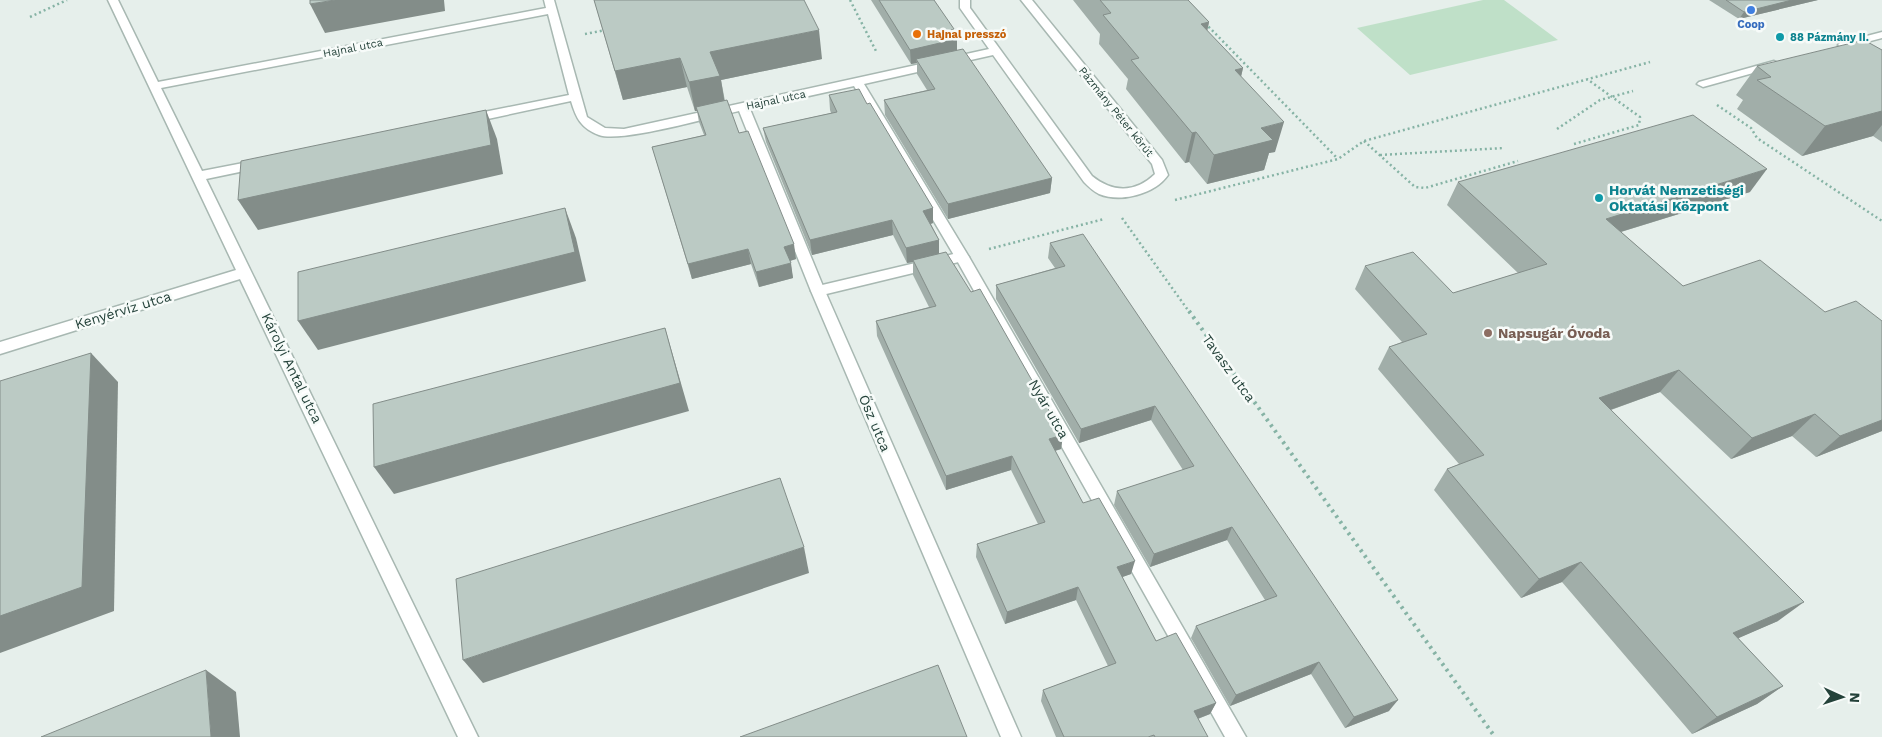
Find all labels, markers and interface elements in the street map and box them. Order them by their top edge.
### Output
marker: Coop [1745,4,1757,16]
place label: Coop [1737,18,1765,31]
marker: Hajnal presszó [911,28,923,40]
place label: Hajnal presszó [927,28,1007,41]
marker: 88 Pázmány II. [1774,31,1786,43]
place label: 88 Pázmány II. [1790,31,1869,44]
street label: Hajnal utca [322,36,384,60]
street label: Pázmány Péter körút [1076,65,1156,160]
street label: Hajnal utca [745,87,807,113]
place label: Horvát Nemzetiségi Oktatási Központ [1609,182,1744,214]
marker: Horvát Nemzetiségi Oktatási Központ [1593,192,1605,204]
street label: Kenyérvíz utca [73,288,173,332]
street label: Károlyi Antal utca [258,310,326,426]
place label: Napsugár Óvoda [1498,325,1611,341]
marker: Napsugár Óvoda [1482,327,1494,339]
street label: Tavasz utca [1199,331,1259,405]
street label: Nyár utca [1026,377,1072,441]
street label: Ősz utca [856,392,894,454]
north arrow [1817,672,1867,722]
text: N [1847,692,1863,703]

